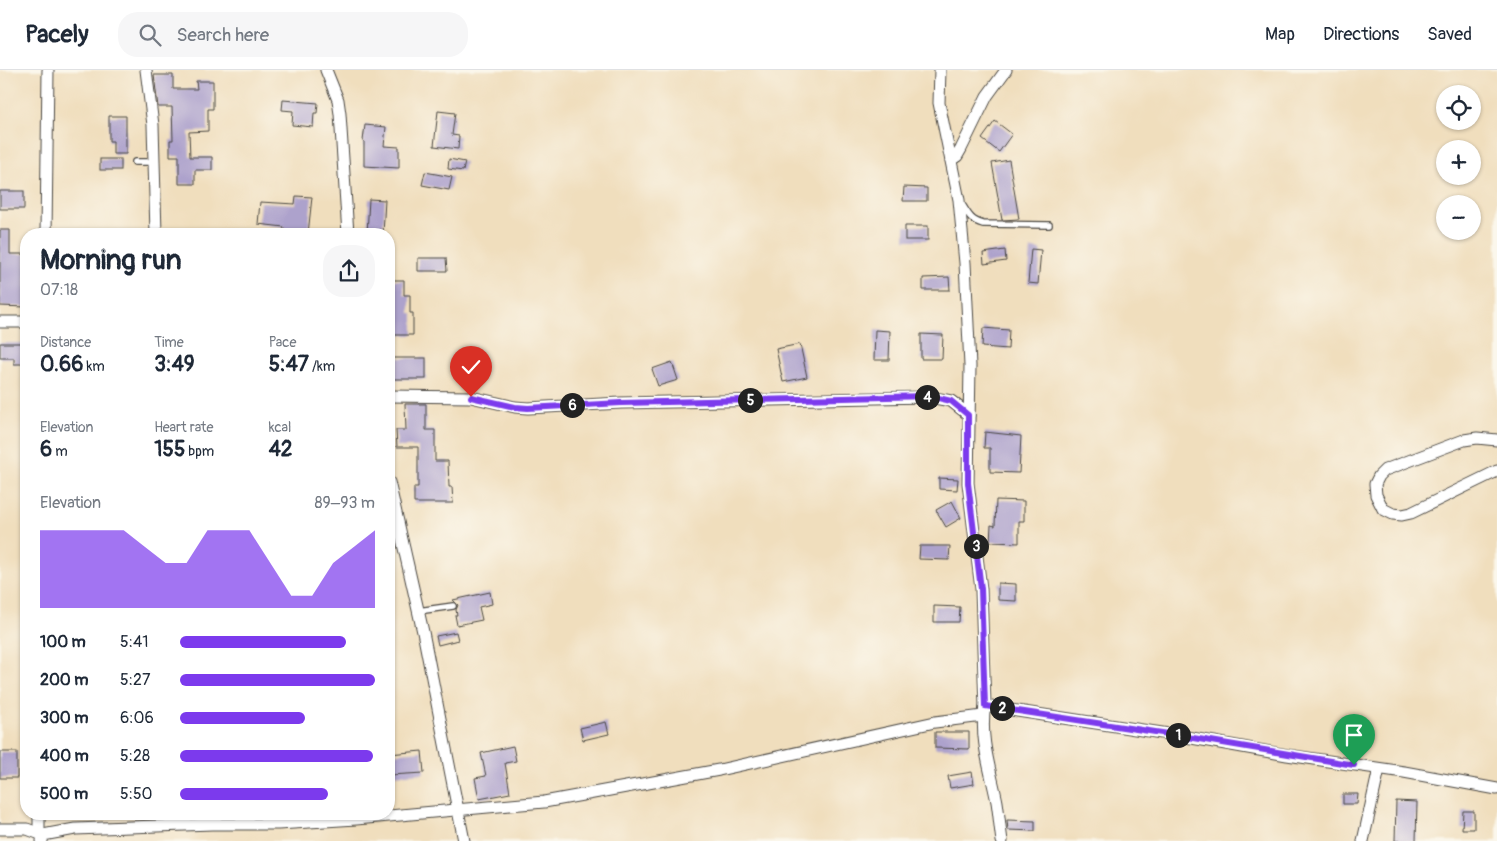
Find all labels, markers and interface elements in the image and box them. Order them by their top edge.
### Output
search box [118,12,468,57]
text: Pacely [25,20,88,49]
icon: search [136,21,164,49]
text: Search here [176,23,269,47]
text: Map [1265,23,1295,46]
text: Directions [1323,23,1399,46]
text: Saved [1427,23,1472,46]
map controls [1436,85,1481,240]
button: locate [1436,85,1481,130]
button: + [1436,140,1481,185]
button: − [1436,195,1481,240]
text: Morning run [40,243,182,278]
button: share [323,245,375,297]
text: 07:18 [40,280,78,300]
text: Distance [40,334,91,351]
text: Time [154,334,184,351]
text: Pace [269,334,296,351]
pin [450,346,492,397]
text: 0.66 [40,351,83,378]
text: 3:49 [154,351,195,378]
text: 5:47 [269,351,309,378]
icon: check [457,353,485,381]
text: km [83,358,105,375]
text: /km [309,358,335,375]
pin: 4 [914,384,940,410]
pin: 5 [738,388,762,412]
text: 4 [923,389,932,406]
pin: 6 [560,392,584,418]
text: 5 [747,392,754,409]
text: 6 [568,397,577,414]
text: Elevation [40,419,93,436]
text: Heart rate [154,419,213,436]
text: kcal [269,419,291,436]
text: 6 [40,436,52,463]
text: 155 [154,436,185,463]
text: 42 [269,436,293,463]
text: m [52,443,68,460]
text: bpm [185,443,214,460]
text: Elevation [40,493,101,513]
text: 89–93 m [314,493,375,513]
pin: 3 [964,534,988,558]
text: 3 [973,538,980,555]
text: 100 m [40,632,86,652]
text: 5:41 [120,632,148,652]
text: 200 m [40,670,88,690]
text: 5:27 [120,670,150,690]
pin: 2 [990,696,1014,720]
text: 2 [999,700,1006,717]
text: 300 m [40,708,88,728]
text: 6:06 [120,708,154,728]
pin [1333,714,1375,765]
icon: arrive [1340,721,1368,749]
pin: 1 [1166,722,1190,748]
text: 1 [1176,727,1181,744]
text: 400 m [40,746,89,766]
text: 5:28 [120,746,150,766]
text: 500 m [40,784,88,804]
text: 5:50 [120,784,153,804]

